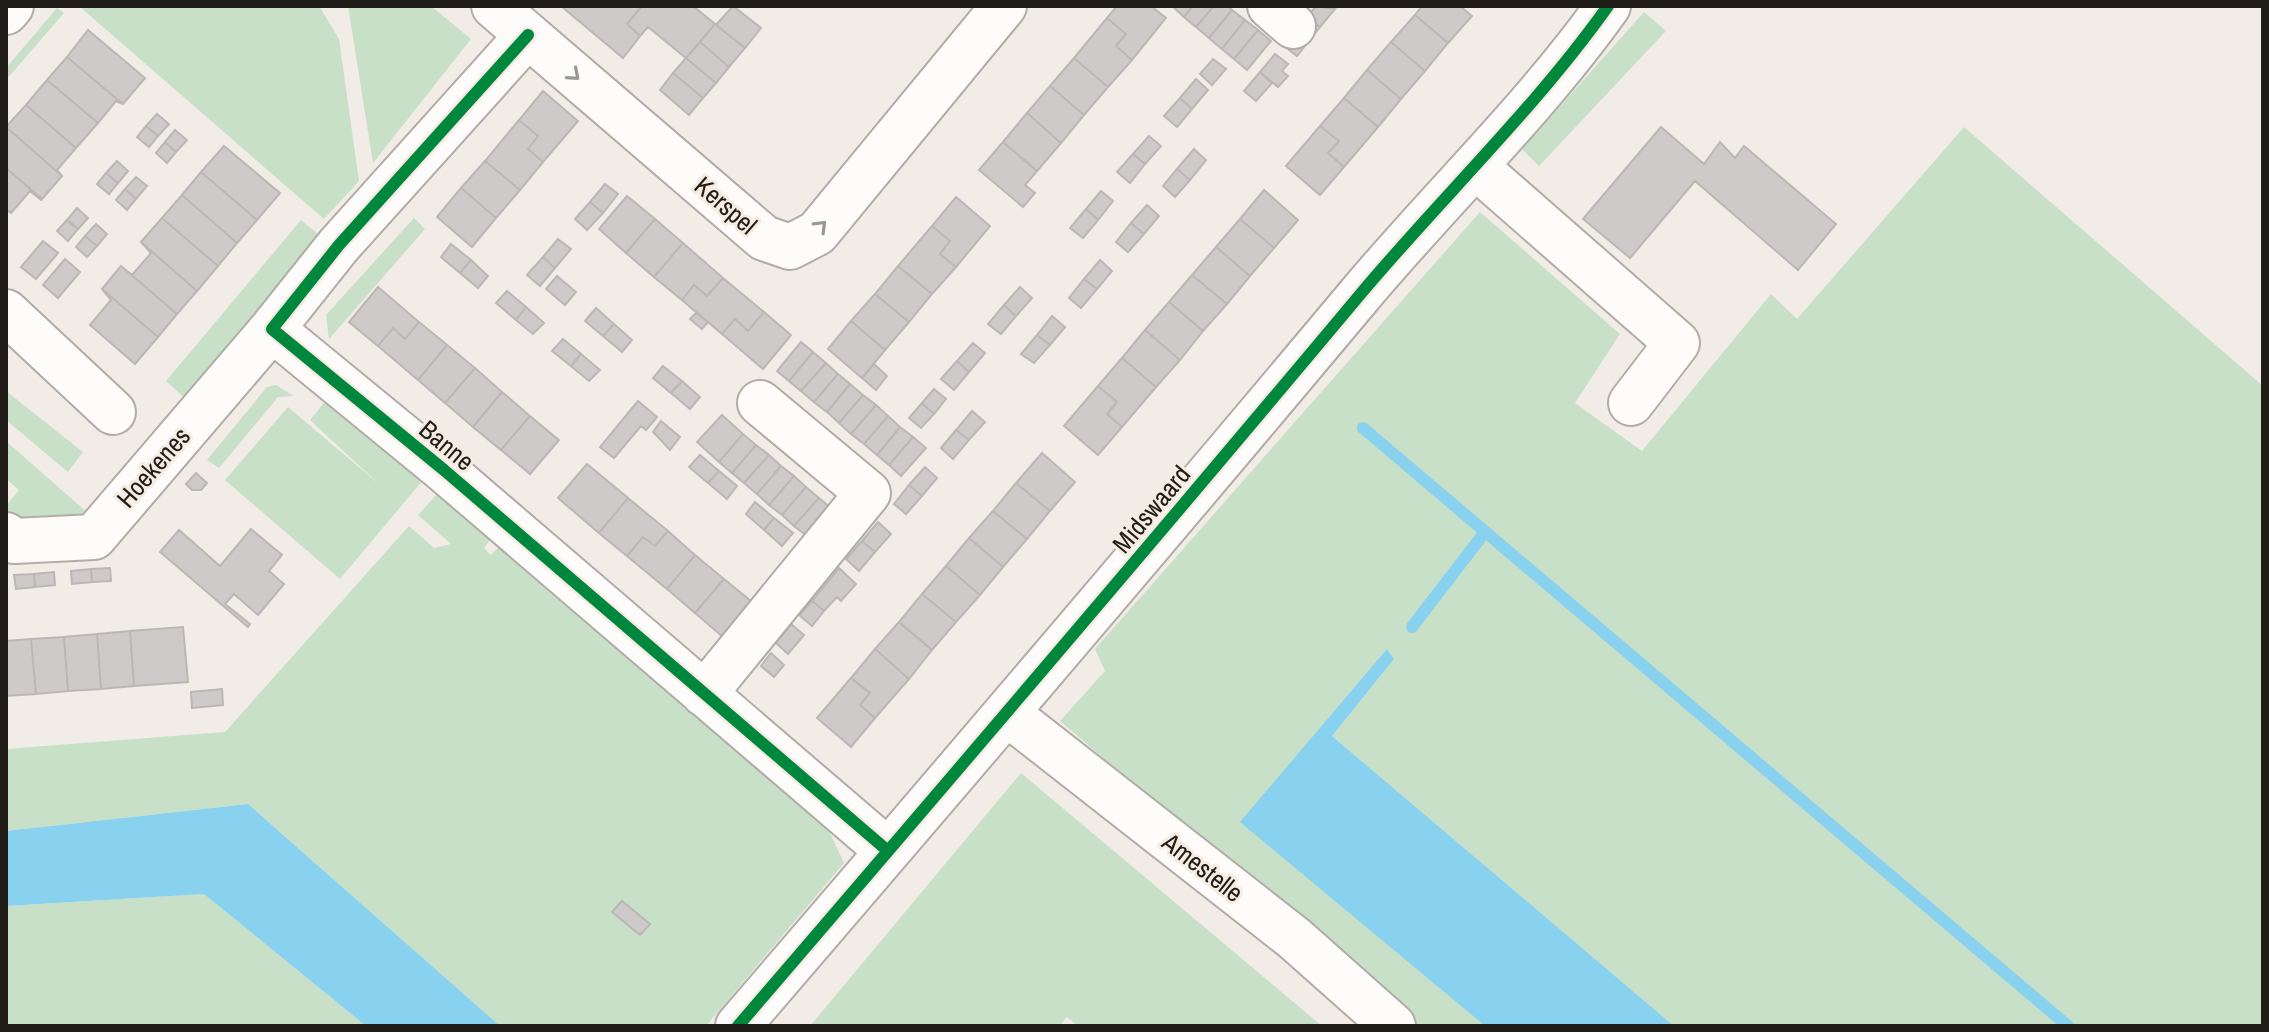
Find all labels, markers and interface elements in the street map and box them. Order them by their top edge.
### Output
one-way arrow [565,65,580,80]
street label: Kerspel [687,168,765,242]
one-way arrow [812,221,827,235]
street label: Banne [412,412,482,478]
street label: Hoekenes [108,419,198,515]
street label: Midswaard [1104,458,1198,560]
street label: Amestelle [1155,824,1251,910]

